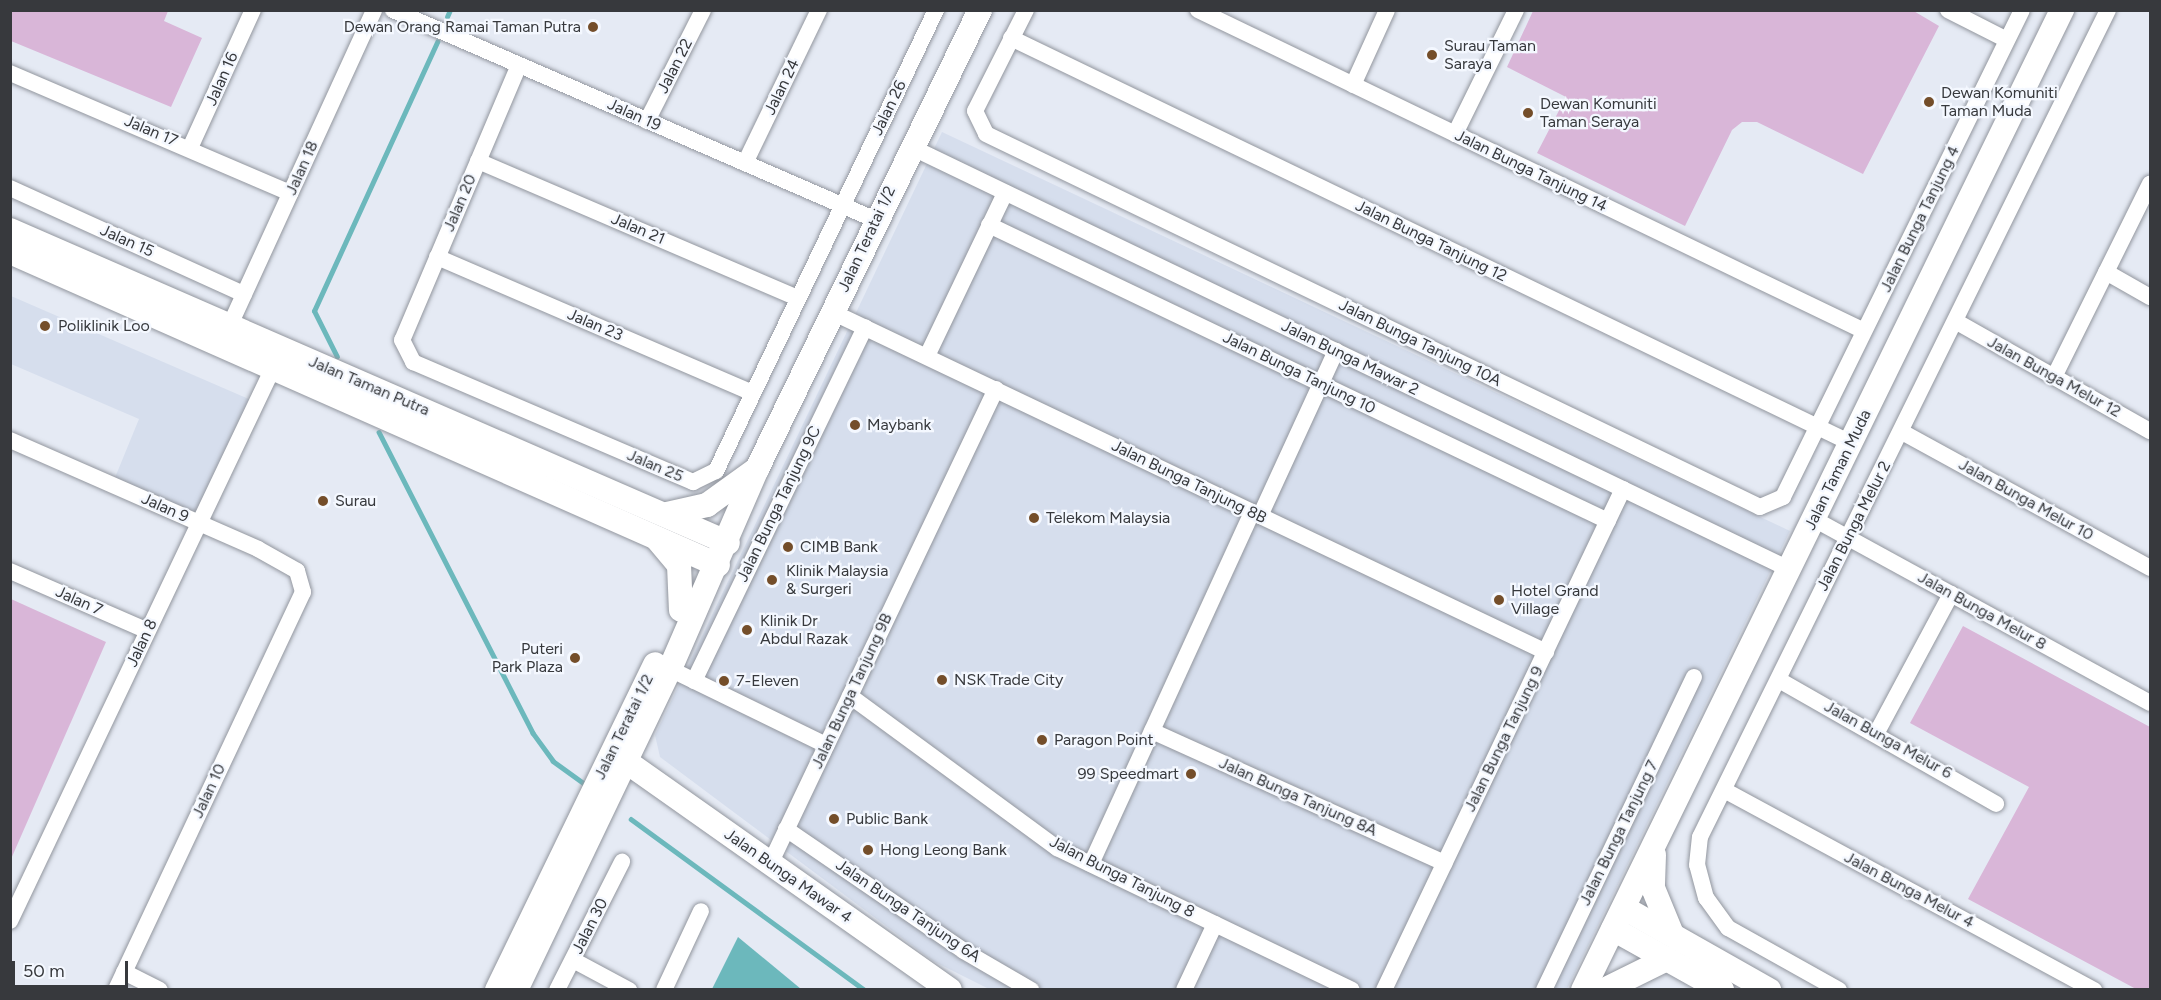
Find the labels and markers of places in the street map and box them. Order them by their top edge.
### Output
place label: Dewan Orang Ramai Taman Putra [344,17,581,37]
marker: Dewan Orang Ramai Taman Putra [586,20,600,34]
place label: Surau Taman Saraya [1444,36,1536,74]
marker: Surau Taman Saraya [1425,48,1439,62]
place label: Dewan Komuniti Taman Muda [1941,83,2058,121]
place label: Dewan Komuniti Taman Seraya [1540,94,1657,132]
marker: Dewan Komuniti Taman Muda [1922,95,1936,109]
marker: Dewan Komuniti Taman Seraya [1521,106,1535,120]
place label: Poliklinik Loo [58,316,150,336]
marker: Poliklinik Loo [36,317,54,335]
place label: Maybank [867,415,931,435]
marker: Maybank [848,418,862,432]
place label: Surau [335,491,376,511]
marker: Surau [316,494,330,508]
place label: Telekom Malaysia [1046,508,1170,528]
marker: Telekom Malaysia [1027,511,1041,525]
place label: CIMB Bank [800,537,878,557]
marker: CIMB Bank [781,540,795,554]
place label: Klinik Malaysia & Surgeri [786,561,888,599]
marker: Klinik Malaysia & Surgeri [763,571,781,589]
place label: Hotel Grand Village [1511,581,1599,619]
marker: Hotel Grand Village [1492,593,1506,607]
place label: Klinik Dr Abdul Razak [760,611,848,649]
marker: Klinik Dr Abdul Razak [738,621,756,639]
place label: Puteri Park Plaza [492,639,563,677]
marker: Puteri Park Plaza [568,651,582,665]
place label: NSK Trade City [954,670,1063,690]
place label: 7-Eleven [736,671,799,691]
marker: NSK Trade City [935,673,949,687]
marker: 7-Eleven [717,674,731,688]
place label: Paragon Point [1054,730,1153,750]
marker: Paragon Point [1035,733,1049,747]
place label: 99 Speedmart [1078,764,1179,784]
marker: 99 Speedmart [1184,767,1198,781]
place label: Public Bank [846,809,928,829]
marker: Public Bank [827,812,841,826]
place label: Hong Leong Bank [880,840,1007,860]
marker: Hong Leong Bank [861,843,875,857]

